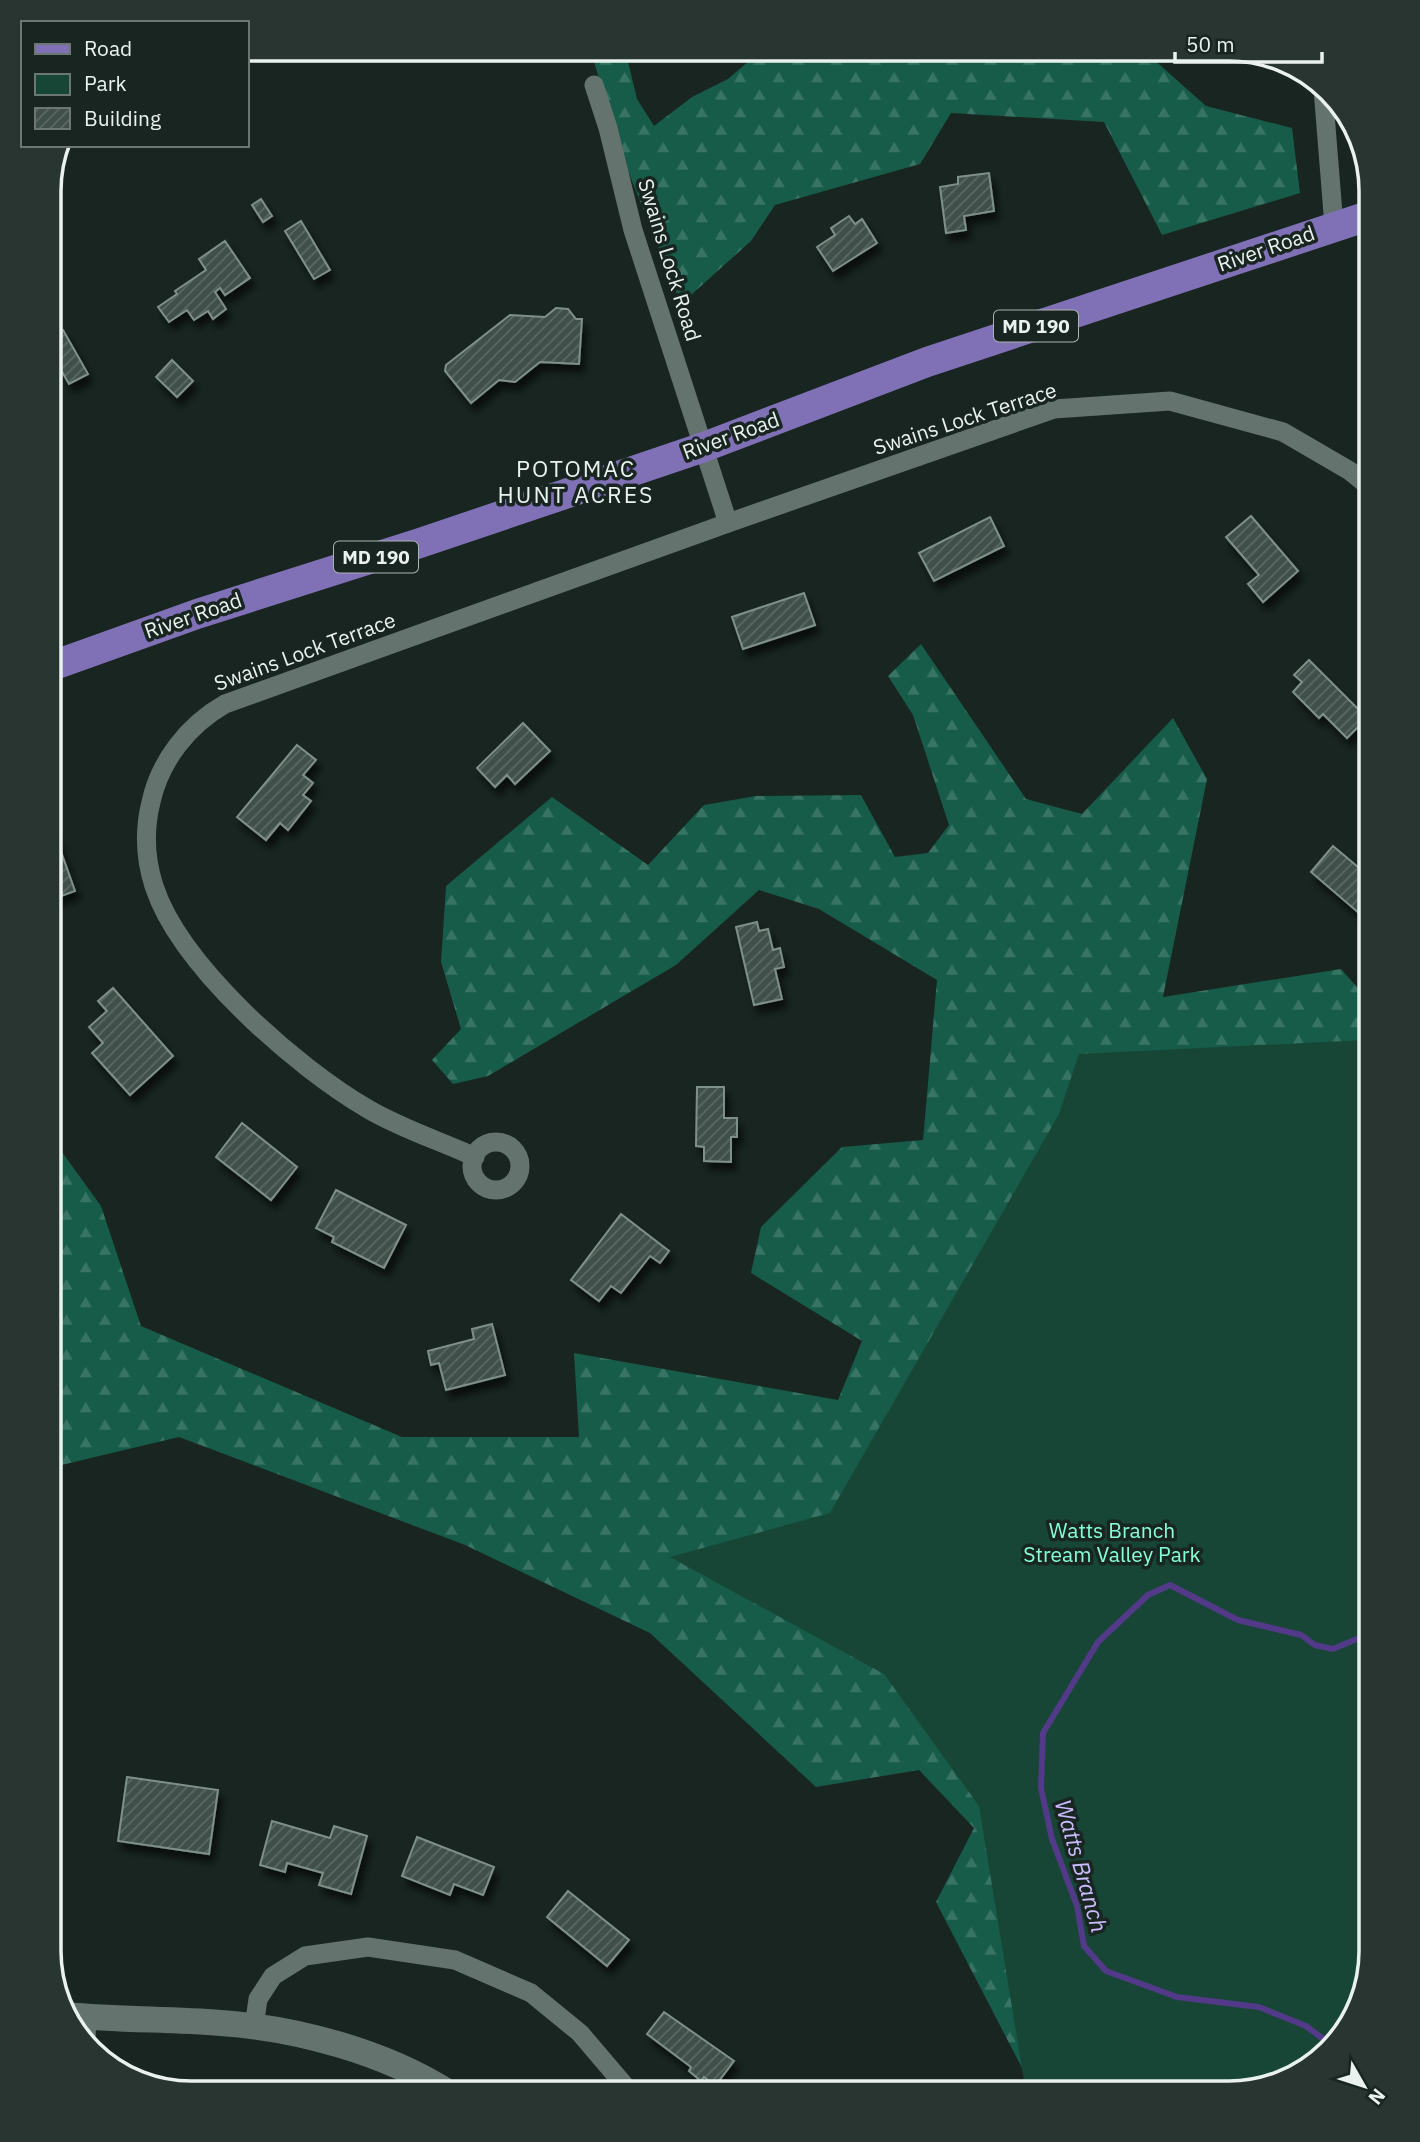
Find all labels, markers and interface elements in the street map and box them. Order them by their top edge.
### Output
legend [21,21,248,147]
scale bar [1175,21,1322,65]
text: 50 m [1186,30,1235,58]
text: Road [84,34,132,62]
text: Park [84,69,127,97]
text: Building [84,104,161,132]
street label: Swains Lock Road [632,175,708,344]
street label: River Road [1213,218,1318,278]
road number: MD 190 [994,310,1078,342]
street label: Swains Lock Terrace [870,375,1060,461]
street label: River Road [678,405,783,466]
district label: POTOMAC HUNT ACRES [498,453,654,509]
road number: MD 190 [334,542,418,572]
street label: River Road [140,585,245,645]
street label: Swains Lock Terrace [210,605,399,697]
park label: Watts Branch Stream Valley Park [1023,1516,1201,1568]
water label: Watts Branch [1049,1796,1115,1936]
north arrow [1329,2051,1399,2121]
text: N [1364,2084,1391,2110]

